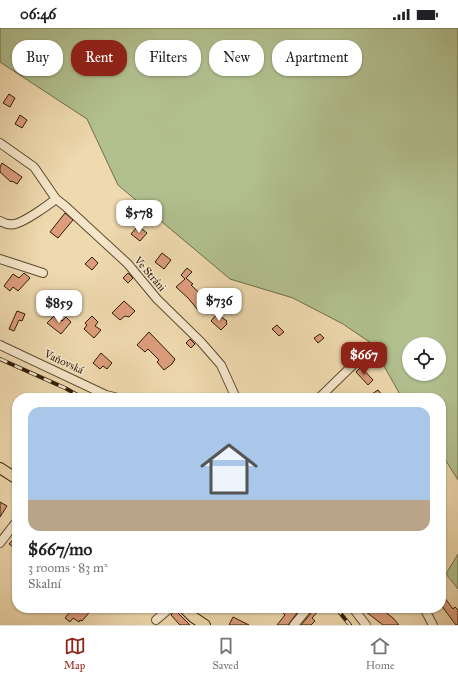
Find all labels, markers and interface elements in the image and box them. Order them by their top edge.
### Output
text: 06:46 [20,5,56,23]
chip: Buy [12,40,63,76]
chip: Rent [71,40,127,76]
chip: Filters [135,40,201,76]
chip: New [209,40,264,76]
chip: Apartment [272,40,362,76]
pin: $578 [115,200,163,234]
text: $578 [125,205,153,221]
street label: Ve Stráni [131,253,169,294]
pin: $736 [195,288,243,322]
pin: $859 [35,290,83,324]
text: $736 [206,293,232,309]
text: $859 [45,295,73,311]
map controls [402,337,446,381]
button: locate [402,337,446,381]
pin: $667 [340,342,388,376]
street label: Vaňovská [41,347,86,377]
text: $667 [350,347,378,363]
icon: home [193,433,265,505]
text: $667/mo [28,539,92,560]
text: 3 rooms · 83 m² [28,560,108,576]
text: Skalní [28,576,61,592]
tab: Map [64,635,86,672]
tab: Saved [213,635,239,672]
tab: Home [366,635,394,672]

